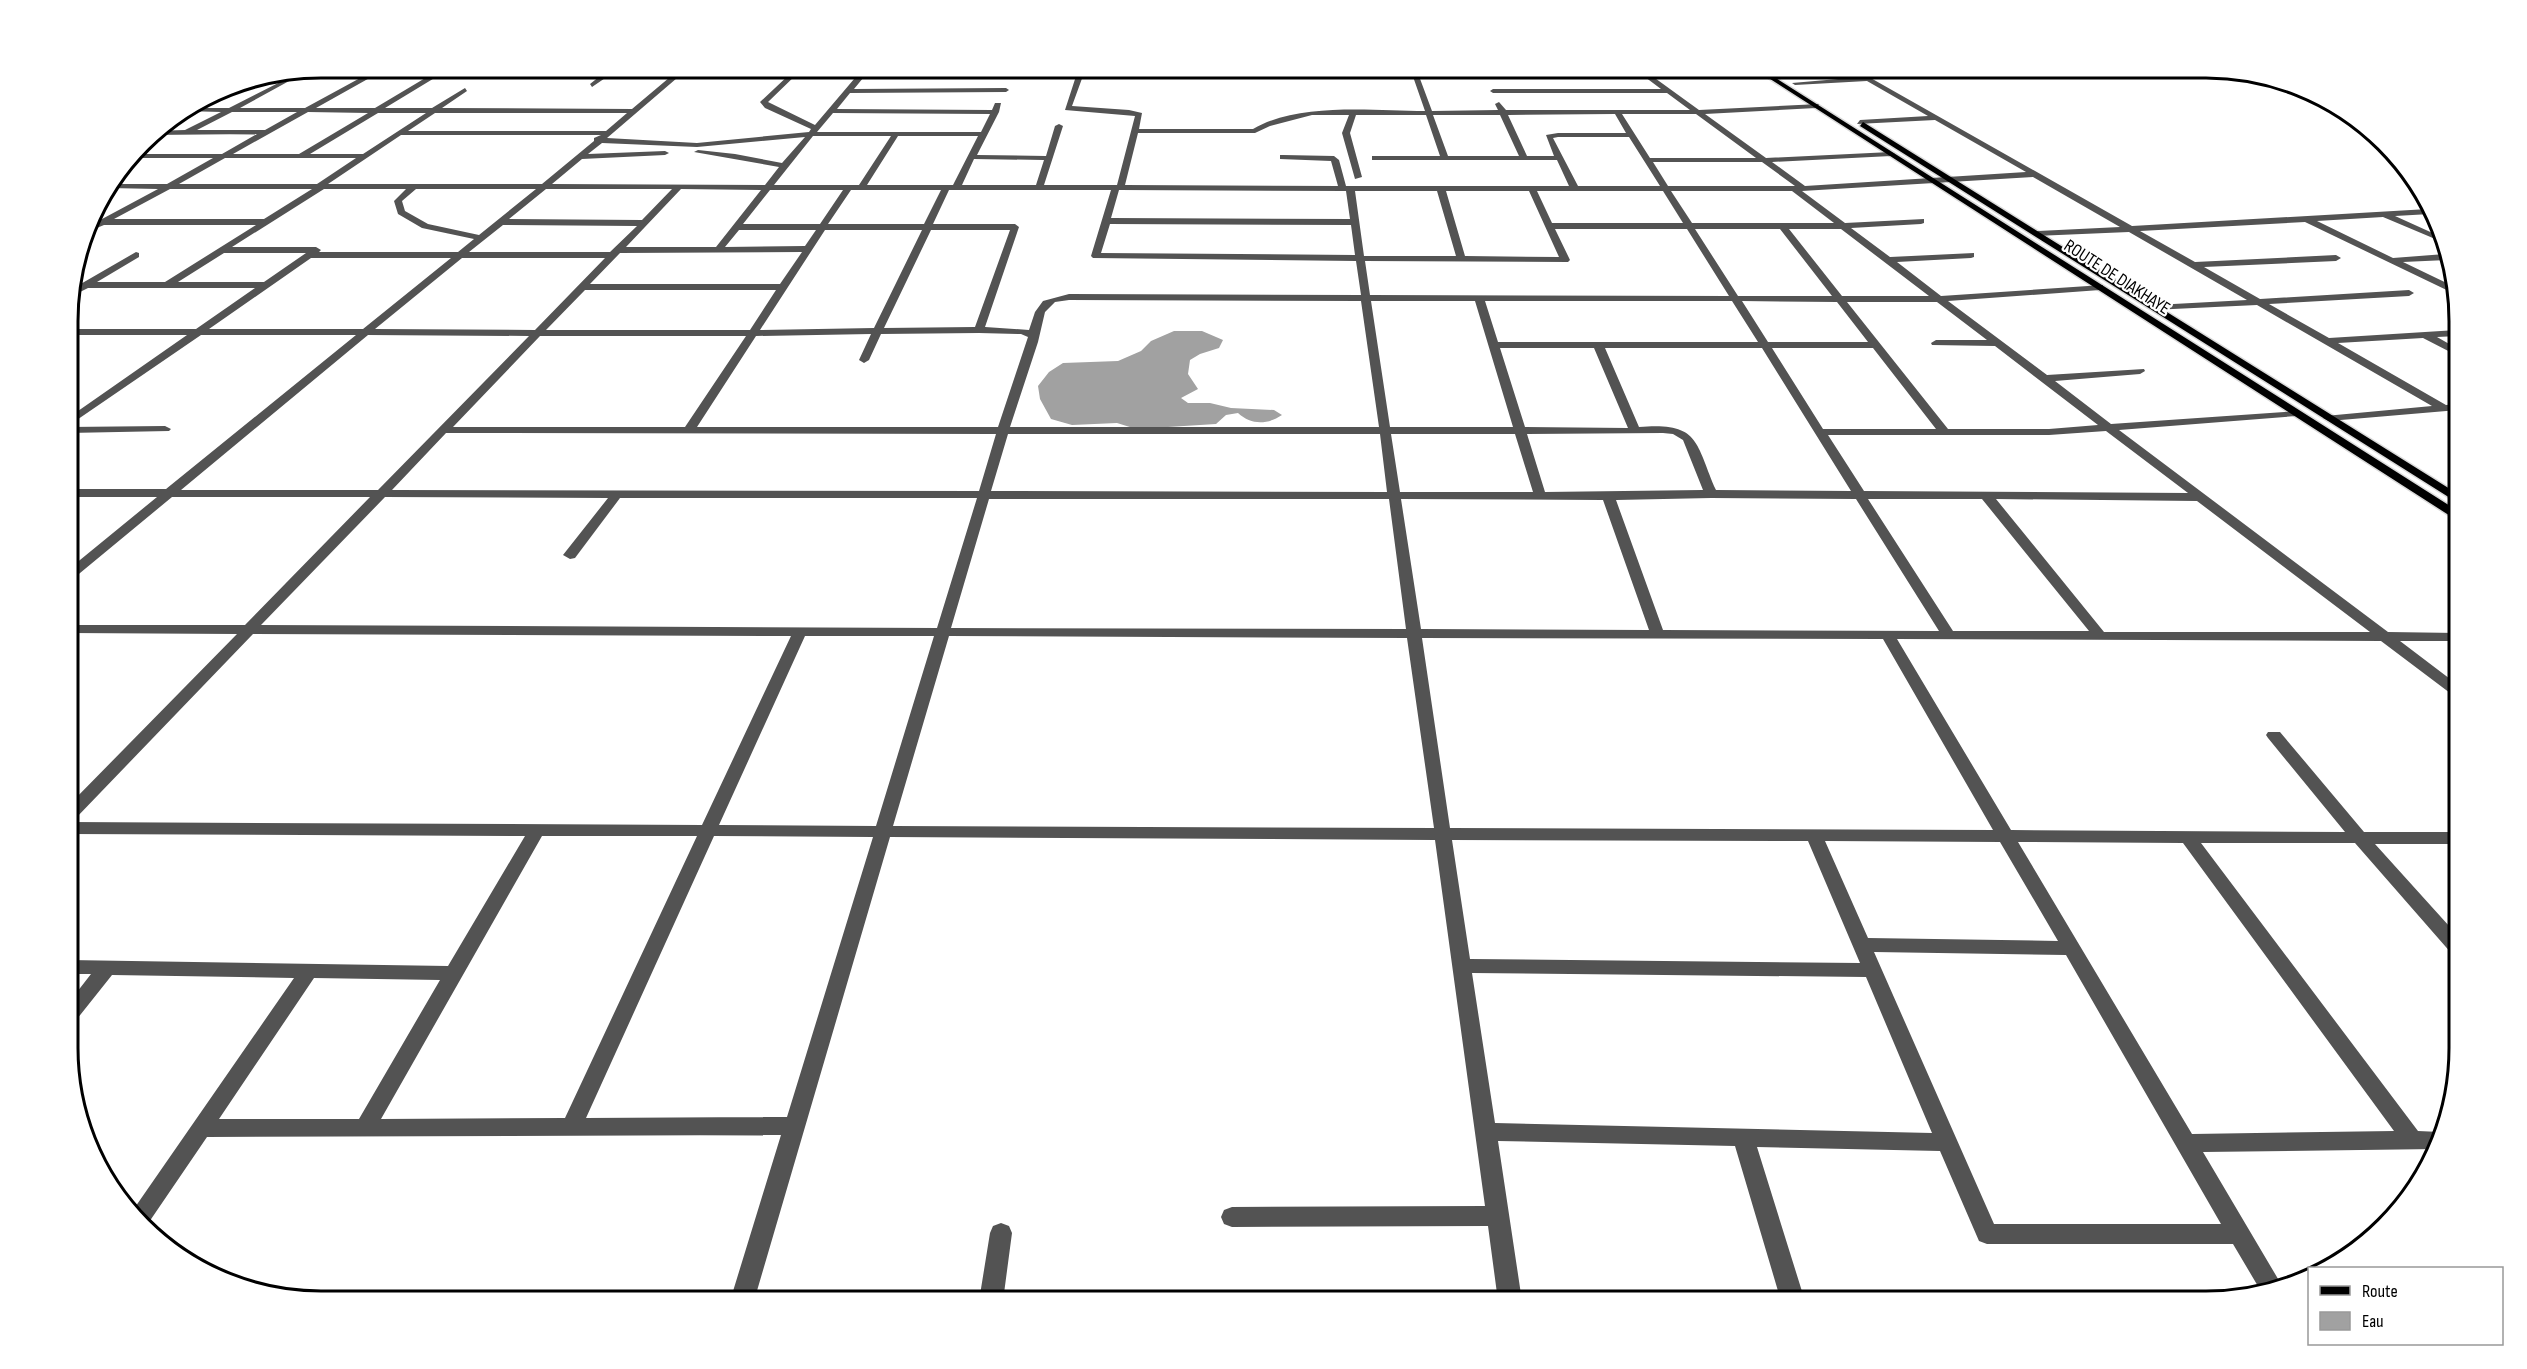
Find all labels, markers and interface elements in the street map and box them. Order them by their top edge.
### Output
street label: ROUTE DE DIAKHAYE [2060,235,2174,319]
legend [2308,1267,2503,1345]
text: Route [2362,1281,2398,1302]
text: Eau [2362,1311,2384,1332]

